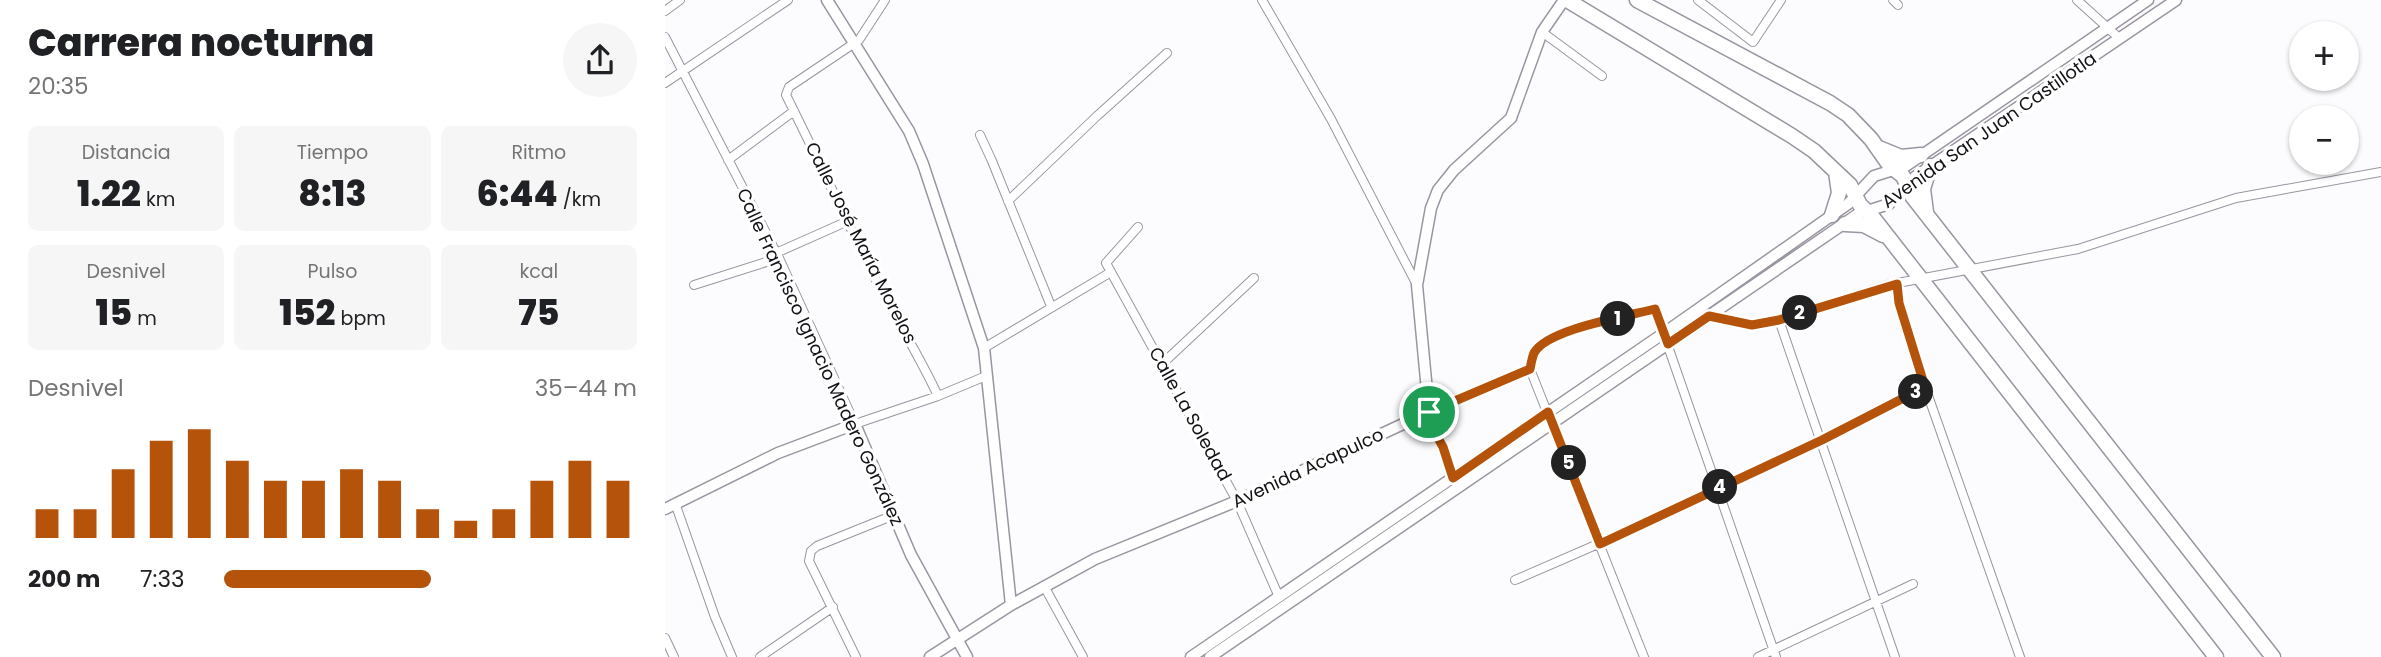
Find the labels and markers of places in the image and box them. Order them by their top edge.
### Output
pin: 2 [1783,296,1817,330]
pin: 1 [1601,302,1635,336]
pin: 3 [1899,374,1933,410]
pin [1399,382,1459,442]
pin: 5 [1551,446,1587,480]
pin: 4 [1703,470,1737,504]

